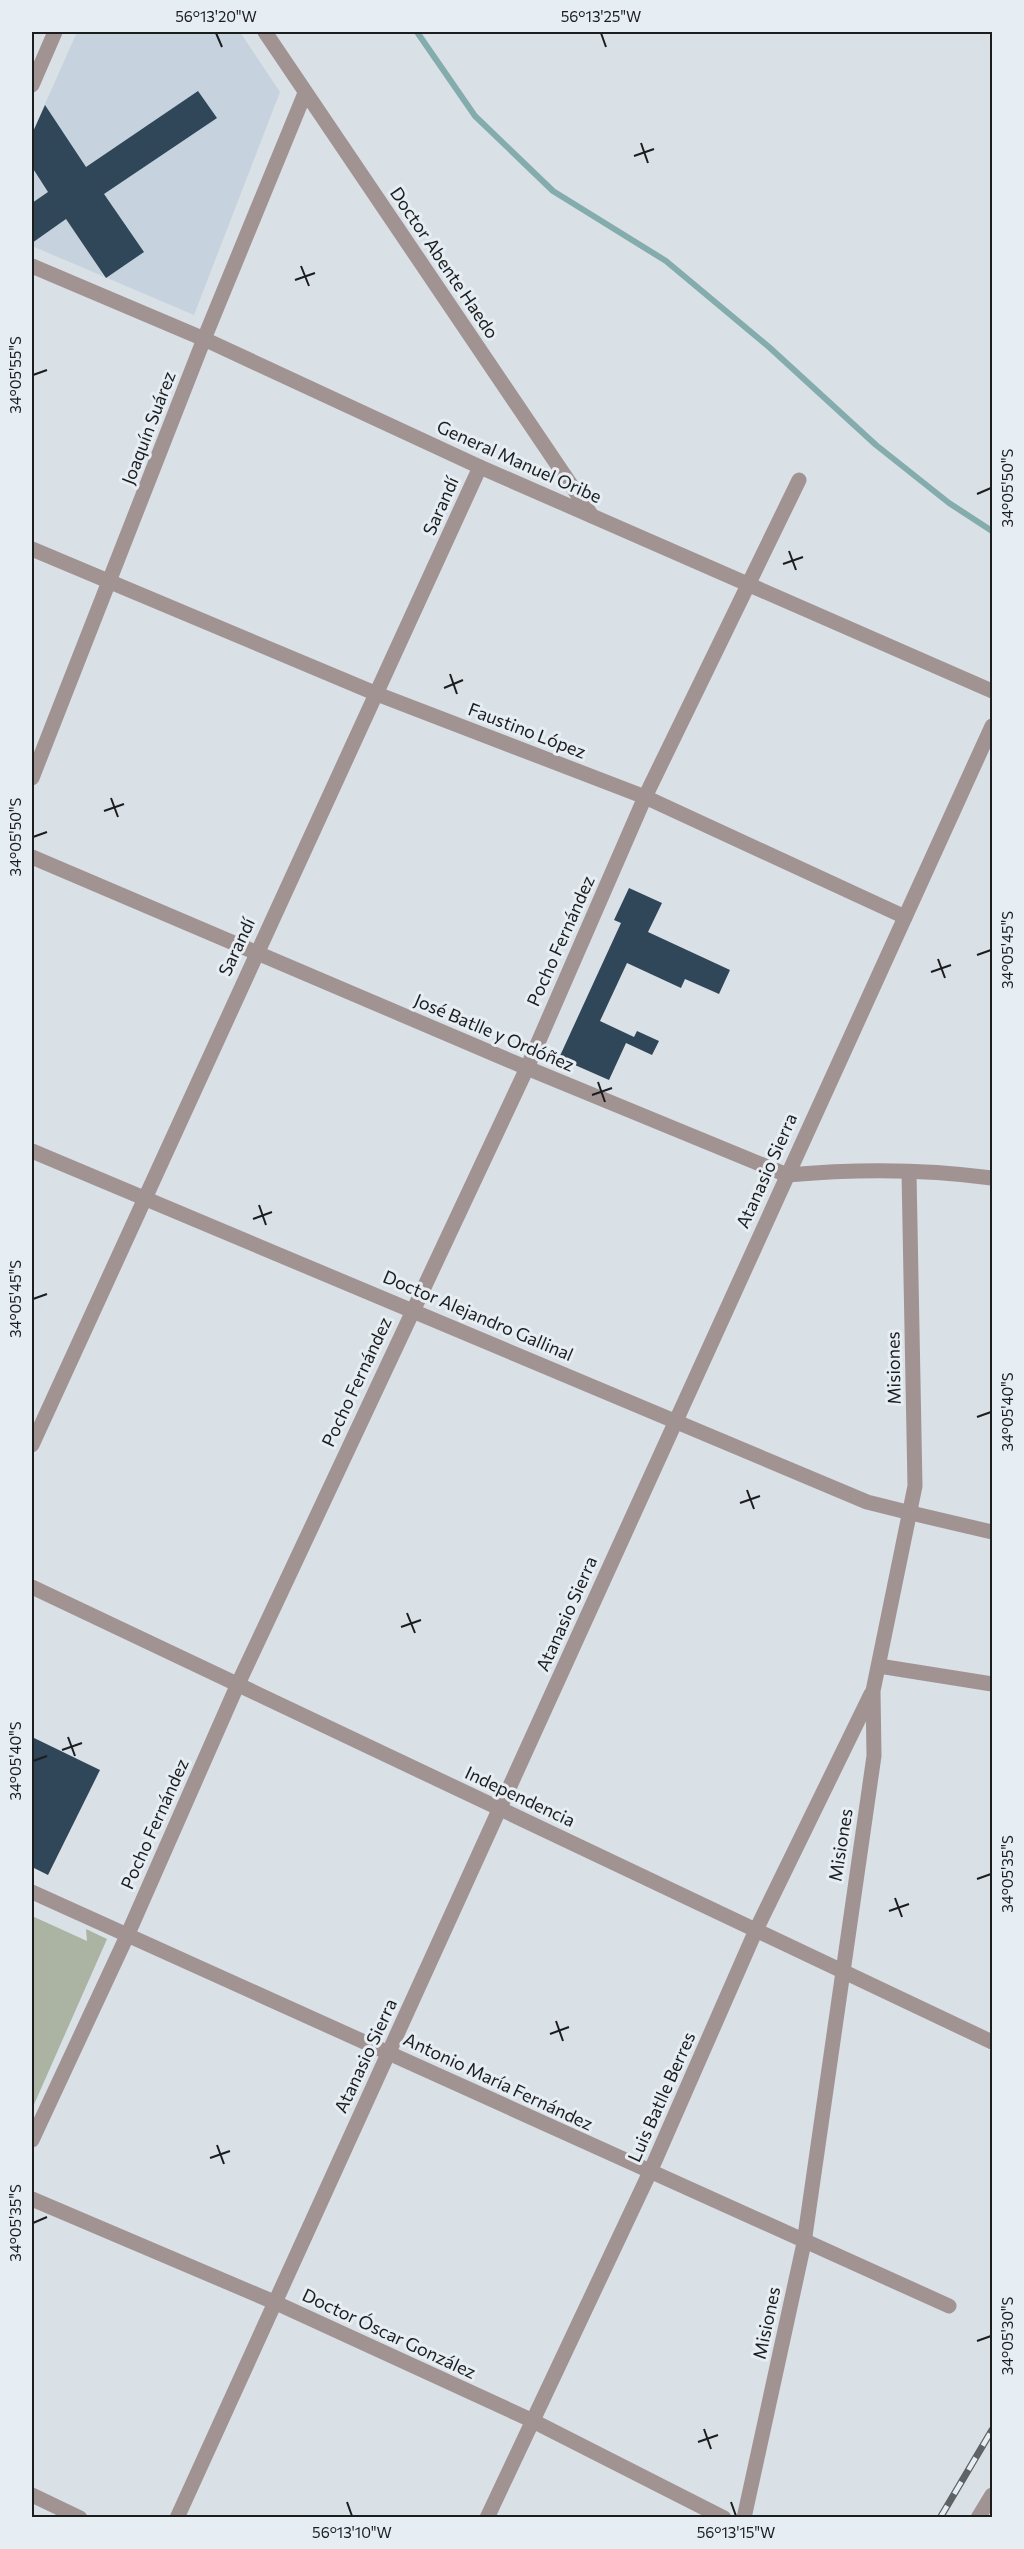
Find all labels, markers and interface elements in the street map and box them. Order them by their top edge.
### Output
text: 56°13'20"W [175,7,257,25]
text: 56°13'25"W [561,7,641,25]
street label: Doctor Abente Haedo [386,182,504,342]
text: 34°05'55"S [6,336,24,414]
street label: Joaquín Suárez [116,368,180,487]
street label: General Manuel Oribe [434,415,605,507]
text: 34°05'50"S [998,448,1016,527]
street label: Sarandí [417,472,463,538]
street label: Faustino López [465,698,589,763]
text: 34°05'50"S [6,797,24,876]
street label: Pocho Fernández [521,872,599,1009]
text: 34°05'45"S [998,911,1016,989]
street label: Sarandí [213,913,260,979]
street label: José Batlle y Ordóñez [411,988,578,1076]
street label: Atanasio Sierra [731,1110,801,1232]
text: 34°05'45"S [6,1260,24,1338]
street label: Doctor Alejandro Gallinal [380,1265,577,1365]
street label: Pocho Fernández [316,1313,396,1450]
street label: Misiones [881,1331,905,1405]
text: 34°05'40"S [998,1372,1016,1452]
street label: Atanasio Sierra [531,1553,601,1675]
text: 34°05'40"S [6,1721,24,1801]
street label: Pocho Fernández [115,1755,193,1892]
street label: Independencia [462,1761,579,1831]
street label: Misiones [823,1807,857,1883]
text: 34°05'35"S [998,1835,1016,1913]
street label: Atanasio Sierra [329,1995,401,2116]
street label: Antonio María Fernández [400,2027,597,2135]
street label: Luis Batlle Berres [623,2028,700,2165]
text: 34°05'35"S [6,2184,24,2262]
street label: Doctor Óscar González [299,2283,480,2383]
street label: Misiones [748,2285,784,2361]
text: 34°05'30"S [998,2296,1016,2375]
text: 56°13'10"W [312,2523,392,2541]
text: 56°13'15"W [697,2523,775,2541]

